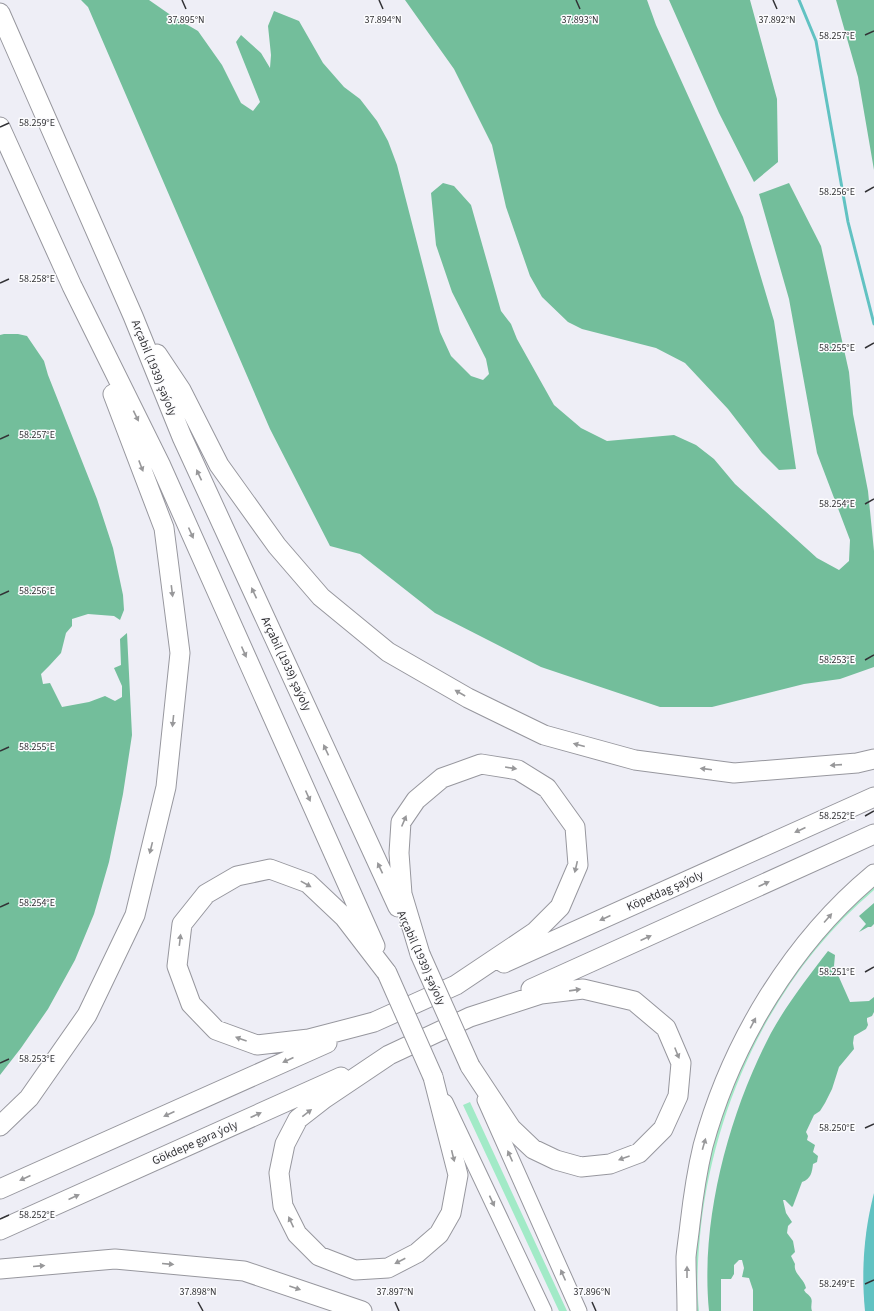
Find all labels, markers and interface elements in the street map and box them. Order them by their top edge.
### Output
text: 37.895°N [167,13,205,27]
text: 37.894°N [364,13,402,27]
text: 37.893°N [561,13,599,27]
text: 37.892°N [758,13,796,27]
text: 58.257°E [819,29,855,43]
text: 58.259°E [19,116,55,130]
text: 58.256°E [819,185,855,199]
text: 58.258°E [19,272,55,286]
street label: Arçabil (1939) şaýoly [127,317,181,419]
text: 58.255°E [819,341,855,355]
one-way arrow [133,410,139,421]
text: 58.257°E [19,428,55,442]
one-way arrow [138,461,144,473]
one-way arrow [196,470,202,481]
text: 58.254°E [819,497,855,511]
one-way arrow [188,528,194,539]
text: 58.256°E [19,584,55,598]
one-way arrow [169,585,175,597]
one-way arrow [251,588,257,599]
street label: Arçabil (1939) şaýoly [257,614,315,714]
one-way arrow [241,647,247,658]
text: 58.253°E [819,653,855,667]
one-way arrow [454,690,466,697]
one-way arrow [170,714,176,727]
text: 58.255°E [19,740,55,754]
one-way arrow [572,742,584,748]
one-way arrow [323,744,329,755]
one-way arrow [829,761,842,768]
one-way arrow [505,766,517,772]
one-way arrow [700,766,712,772]
one-way arrow [305,791,311,802]
text: 58.252°E [819,809,855,823]
one-way arrow [401,814,407,826]
one-way arrow [795,827,806,833]
one-way arrow [148,843,154,855]
one-way arrow [573,860,579,873]
one-way arrow [377,862,383,873]
street label: Köpetdag şaýoly [624,866,707,916]
one-way arrow [300,880,312,887]
one-way arrow [758,881,770,887]
text: 58.254°E [19,896,55,910]
street label: Arçabil (1939) şaýoly [392,908,450,1009]
one-way arrow [824,913,833,923]
one-way arrow [599,915,611,921]
one-way arrow [177,934,183,946]
one-way arrow [640,934,652,940]
text: 58.251°E [819,965,855,979]
one-way arrow [569,987,581,993]
one-way arrow [750,1018,756,1029]
one-way arrow [235,1036,247,1042]
one-way arrow [674,1047,680,1059]
text: 58.253°E [19,1052,55,1066]
one-way arrow [281,1058,293,1064]
one-way arrow [301,1108,312,1117]
one-way arrow [163,1110,175,1117]
one-way arrow [251,1112,262,1118]
street label: Gökdepe gara ýoly [149,1116,241,1170]
text: 58.250°E [819,1121,855,1135]
one-way arrow [701,1137,707,1149]
one-way arrow [450,1150,456,1162]
one-way arrow [507,1151,513,1162]
one-way arrow [618,1156,630,1162]
one-way arrow [19,1175,30,1181]
one-way arrow [68,1194,79,1200]
one-way arrow [489,1195,495,1207]
text: 58.252°E [19,1208,55,1222]
one-way arrow [288,1217,294,1228]
one-way arrow [395,1258,406,1265]
one-way arrow [162,1260,174,1267]
one-way arrow [33,1262,45,1269]
one-way arrow [684,1265,690,1278]
one-way arrow [560,1270,566,1281]
text: 58.249°E [819,1277,855,1291]
text: 37.898°N [179,1285,217,1299]
one-way arrow [290,1285,302,1291]
text: 37.897°N [376,1285,414,1299]
text: 37.896°N [573,1285,611,1299]

